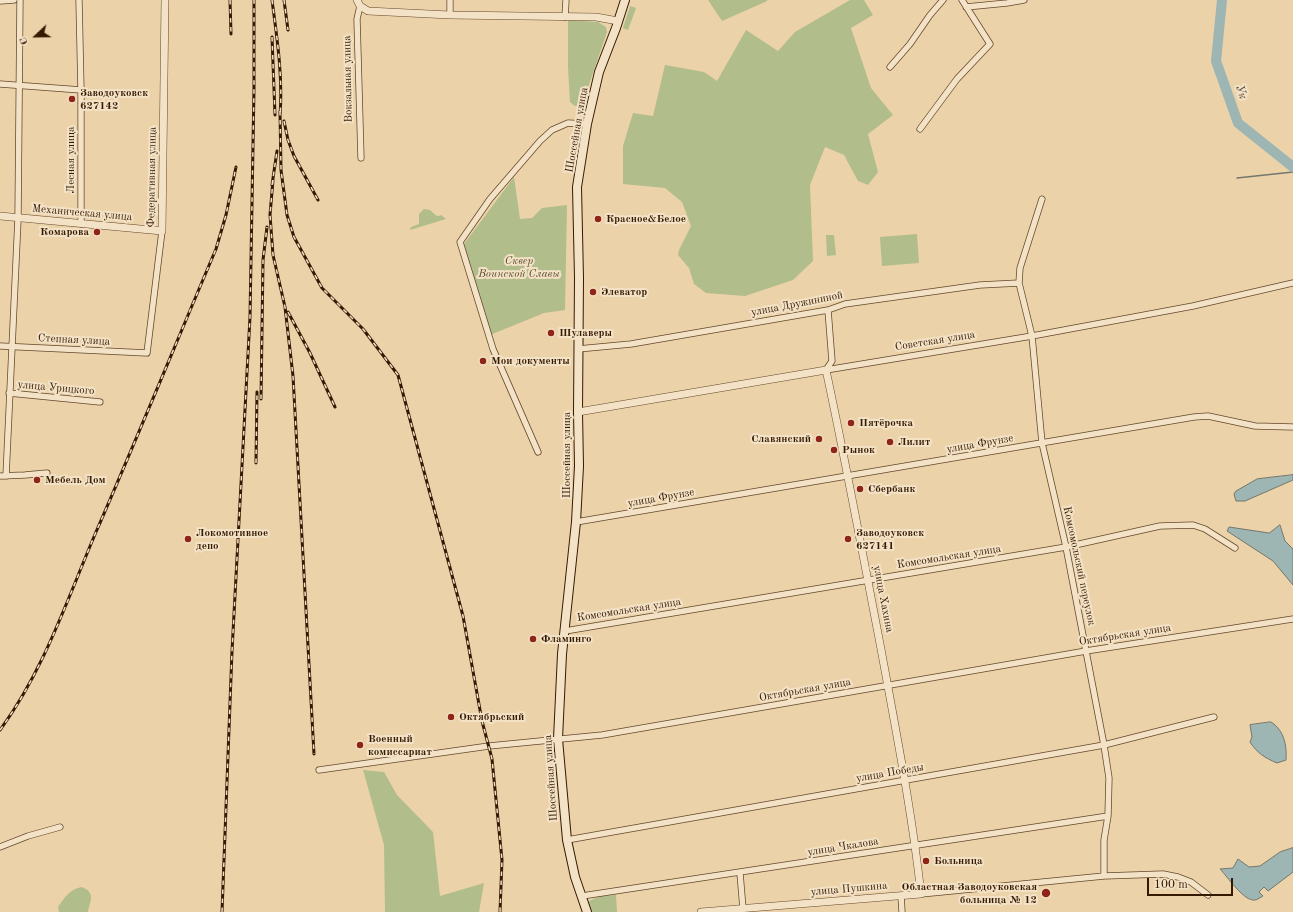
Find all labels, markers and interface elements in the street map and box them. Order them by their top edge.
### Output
north arrow [16,16,56,56]
text: С [18,35,31,46]
street label: Вокзальная улица [341,35,355,123]
water label: Ук [1232,83,1250,101]
place label: Заводоуковск 627142 [80,86,148,112]
street label: Шоссейная улица [563,86,591,174]
marker: Заводоуковск 627142 [67,94,77,104]
street label: Лесная улица [64,127,78,193]
street label: Федеративная улица [145,127,159,227]
street label: Механическая улица [31,202,133,224]
place label: Красное&Белое [606,212,686,226]
marker: Красное&Белое [593,214,603,224]
place label: Комарова [40,225,89,239]
marker: Комарова [92,227,102,237]
park label: Сквер Воинской Славы [478,254,560,280]
place label: Элеватор [601,285,647,299]
marker: Элеватор [588,287,598,297]
street label: улица Дружининой [750,289,844,319]
place label: Шулаверы [559,326,612,340]
marker: Шулаверы [546,328,556,338]
street label: Советская улица [894,328,976,354]
street label: Степная улица [38,332,110,348]
place label: Мои документы [491,354,570,368]
marker: Мои документы [478,356,488,366]
street label: улица Урицкого [17,378,95,398]
street label: Шоссейная улица [560,412,574,498]
place label: Пятёрочка [859,416,913,430]
marker: Пятёрочка [846,418,856,428]
place label: Славянский [751,432,811,446]
street label: улица Фрунзе [946,432,1014,456]
marker: Славянский [814,434,824,444]
place label: Лилит [898,435,930,449]
marker: Лилит [885,437,895,447]
place label: Рынок [842,443,875,457]
marker: Рынок [829,445,839,455]
place label: Мебель Дом [45,473,106,487]
marker: Мебель Дом [32,475,42,485]
place label: Сбербанк [868,482,915,496]
marker: Сбербанк [855,484,865,494]
street label: улица Фрунзе [627,486,695,510]
street label: Комсомольский переулок [1060,505,1098,627]
place label: Локомотивное депо [196,526,268,552]
place label: Заводоуковск 627141 [856,526,924,552]
marker: Локомотивное депо [183,534,193,544]
marker: Заводоуковск 627141 [843,534,853,544]
street label: Комсомольская улица [896,542,1002,572]
street label: улица Хахина [870,564,896,634]
street label: Комсомольская улица [576,595,682,625]
street label: Октябрьская улица [1078,621,1172,649]
place label: Фламинго [541,632,592,646]
marker: Фламинго [528,634,538,644]
street label: Октябрьская улица [758,675,852,705]
place label: Октябрьский [459,710,524,724]
marker: Октябрьский [446,712,456,722]
place label: Военный комиссариат [368,732,432,758]
street label: Шоссейная улица [541,734,561,822]
marker: Военный комиссариат [355,740,365,750]
street label: улица Победы [855,761,925,785]
street label: улица Чкалова [806,835,880,859]
place label: Больница [934,854,983,868]
marker: Больница [921,856,931,866]
scale bar [1149,870,1235,896]
street label: улица Пушкина [810,879,888,899]
text: 100 m [1154,879,1188,891]
place label: Областная Заводоуковская больница № 12 [902,880,1037,906]
marker: Областная Заводоуковская больница № 12 [1040,887,1052,899]

